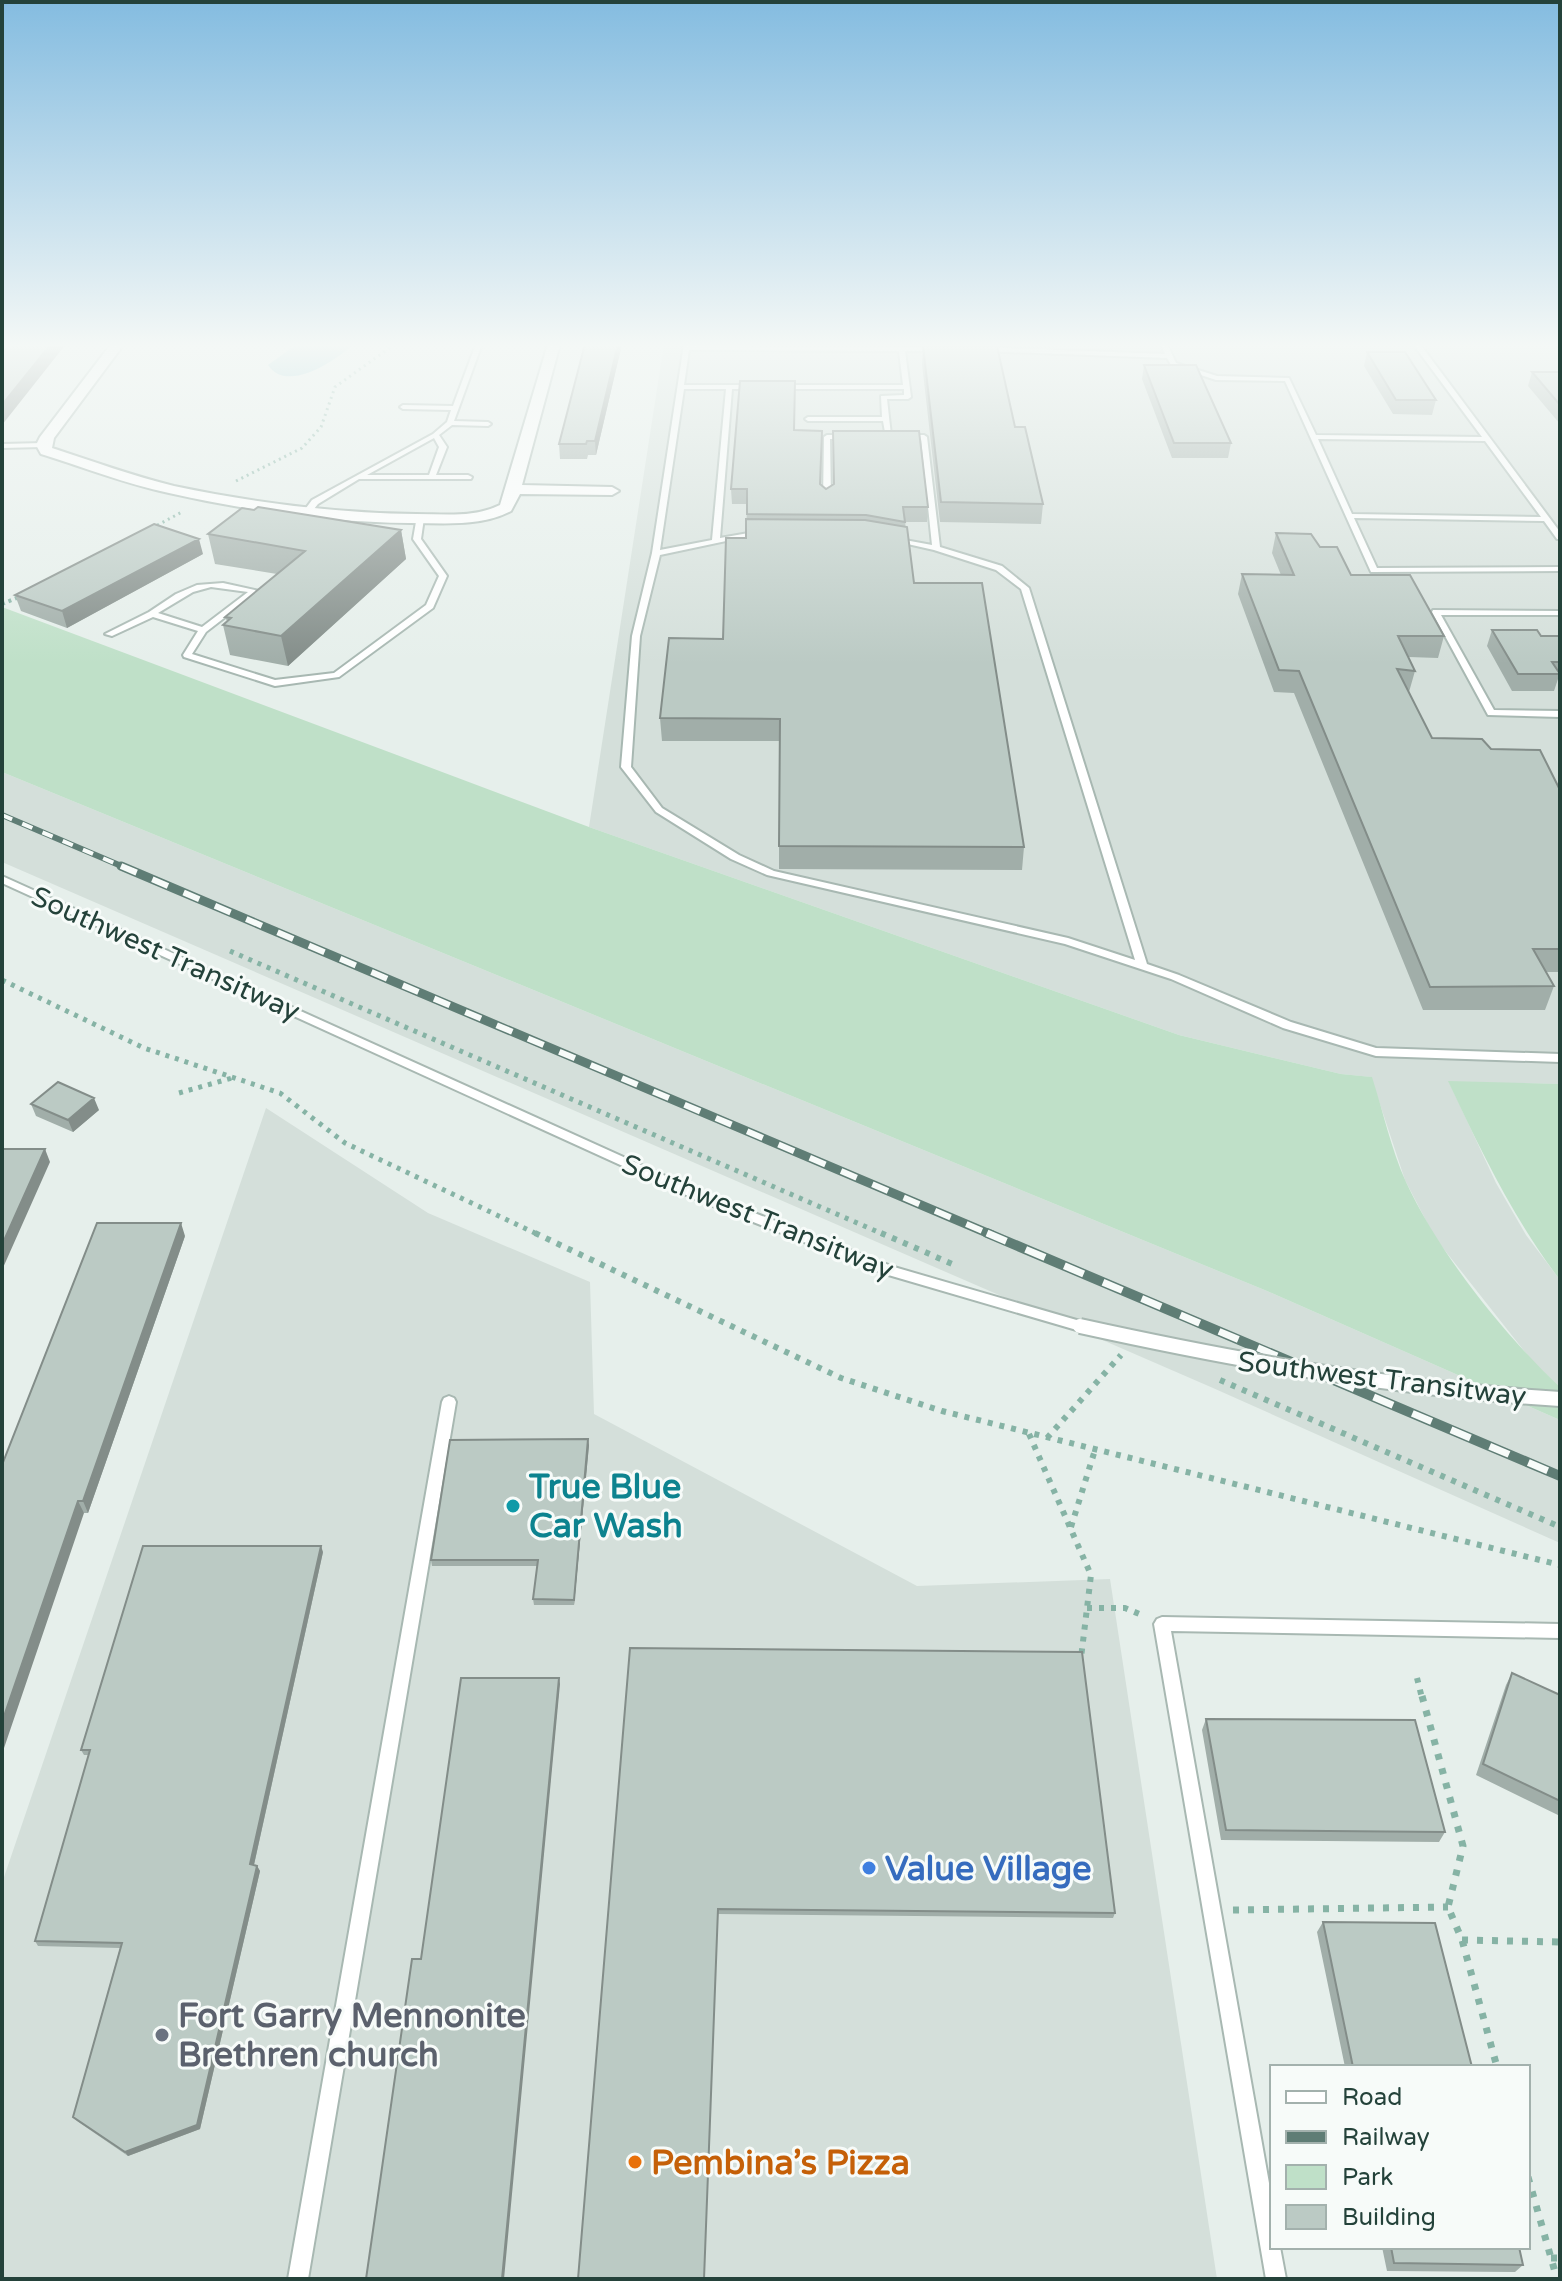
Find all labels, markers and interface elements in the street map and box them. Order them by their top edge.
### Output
street label: Southwest Transitway [26,879,305,1028]
street label: Southwest Transitway [617,1147,899,1287]
street label: Southwest Transitway [1236,1344,1528,1414]
place label: True Blue Car Wash [528,1467,683,1547]
marker: True Blue Car Wash [504,1497,522,1515]
place label: Value Village [885,1849,1092,1890]
marker: Value Village [860,1859,878,1877]
place label: Fort Garry Mennonite Brethren church [178,1996,526,2076]
marker: Fort Garry Mennonite Brethren church [153,2026,171,2044]
legend [1270,2065,1530,2249]
text: Road [1342,2083,1402,2112]
text: Railway [1342,2123,1430,2152]
place label: Pembina’s Pizza [651,2143,910,2184]
marker: Pembina’s Pizza [626,2153,644,2171]
text: Park [1342,2163,1393,2192]
text: Building [1342,2203,1436,2232]

